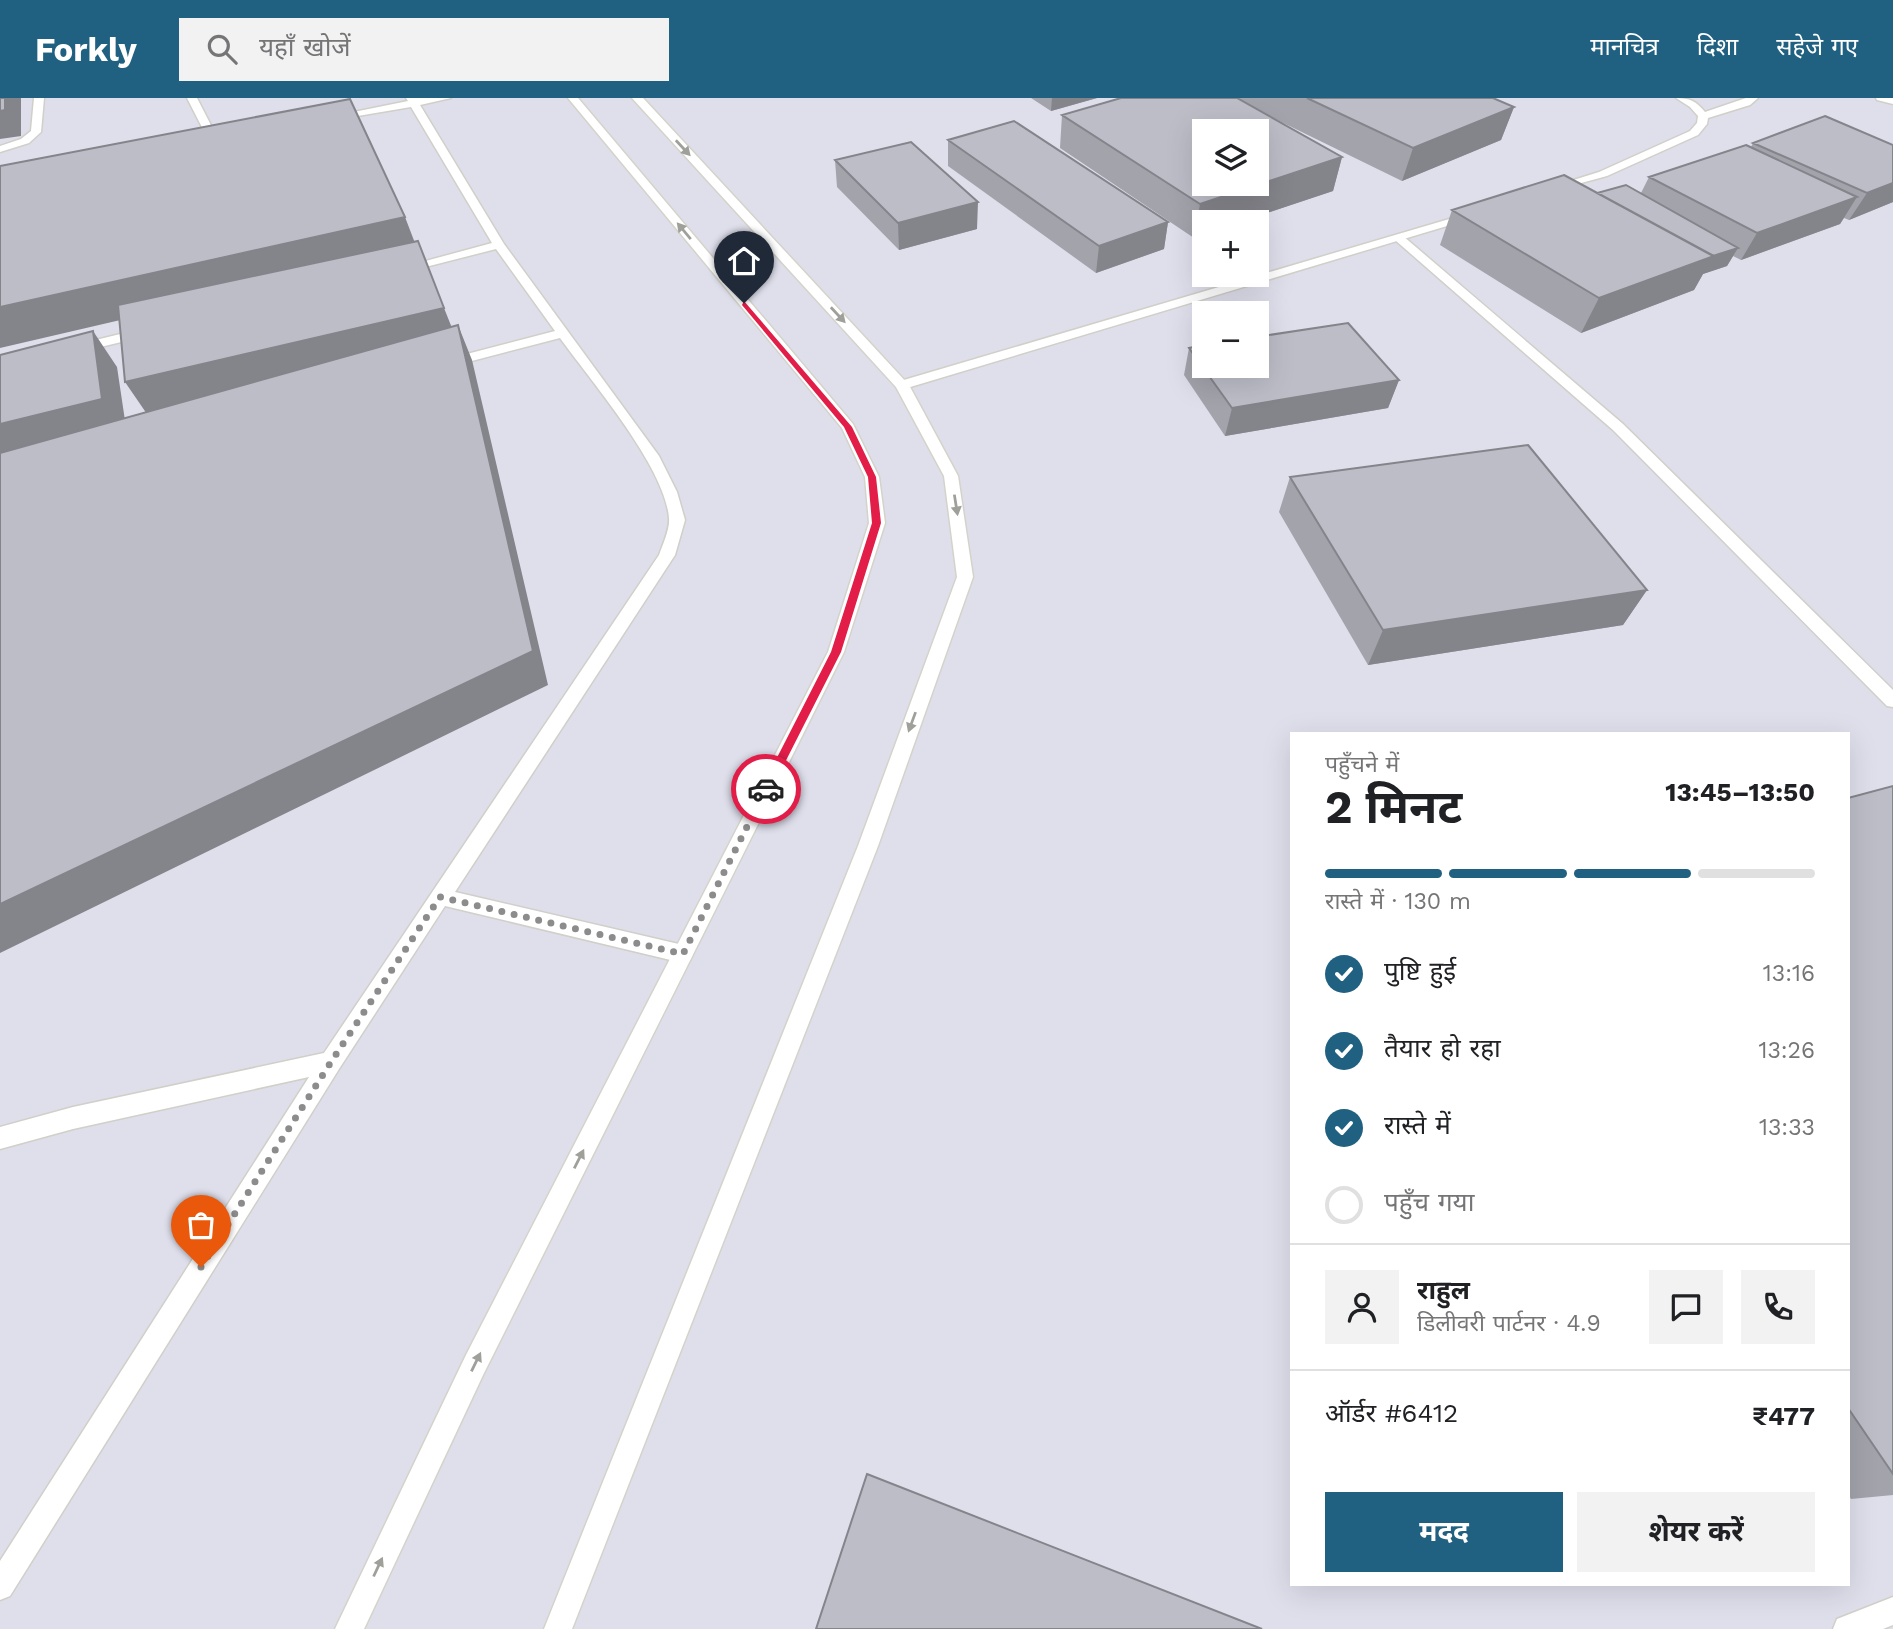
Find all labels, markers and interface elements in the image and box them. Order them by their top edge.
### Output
search box [179,18,669,81]
text: Forkly [35,30,137,69]
icon: search [203,30,241,68]
text: यहाँ खोजें [259,32,351,62]
text: मानचित्र [1590,33,1659,61]
text: दिशा [1697,33,1738,61]
text: सहेजे गए [1776,33,1858,61]
map controls [1192,119,1269,378]
button: layers [1192,119,1269,196]
one-way arrow [675,139,691,156]
button: + [1192,210,1269,287]
one-way arrow [677,223,692,240]
pin [714,231,774,303]
icon: home [725,242,763,280]
button: − [1192,301,1269,378]
one-way arrow [829,306,845,323]
one-way arrow [951,494,962,516]
one-way arrow [907,712,918,733]
text: पहुँचने में [1325,751,1399,778]
courier [731,754,801,824]
icon: car [747,770,785,808]
text: 13:45–13:50 [1665,777,1815,807]
text: 2 मिनट [1325,780,1462,834]
text: रास्ते में · 130 m [1325,888,1471,915]
icon: check [1325,955,1363,993]
text: पुष्टि हुई [1384,956,1456,986]
text: 13:16 [1763,960,1815,987]
icon: check [1325,1032,1363,1070]
text: तैयार हो रहा [1384,1033,1501,1063]
text: 13:26 [1758,1037,1815,1064]
icon: check [1325,1109,1363,1147]
text: रास्ते में [1384,1110,1451,1140]
text: 13:33 [1759,1114,1815,1141]
one-way arrow [573,1149,584,1169]
text: पहुँच गया [1384,1187,1474,1217]
pin [171,1195,231,1267]
icon: bag [182,1206,220,1244]
button: person [1325,1270,1399,1344]
button: chat [1649,1270,1723,1344]
button: phone [1741,1270,1815,1344]
text: राहुल [1417,1275,1470,1305]
text: डिलीवरी पार्टनर · 4.9 [1417,1310,1601,1337]
one-way arrow [470,1352,481,1372]
text: ऑर्डर #6412 [1325,1398,1458,1428]
text: ₹477 [1752,1401,1815,1431]
button: मदद [1325,1492,1563,1572]
button: शेयर करें [1577,1492,1815,1572]
one-way arrow [372,1557,384,1577]

